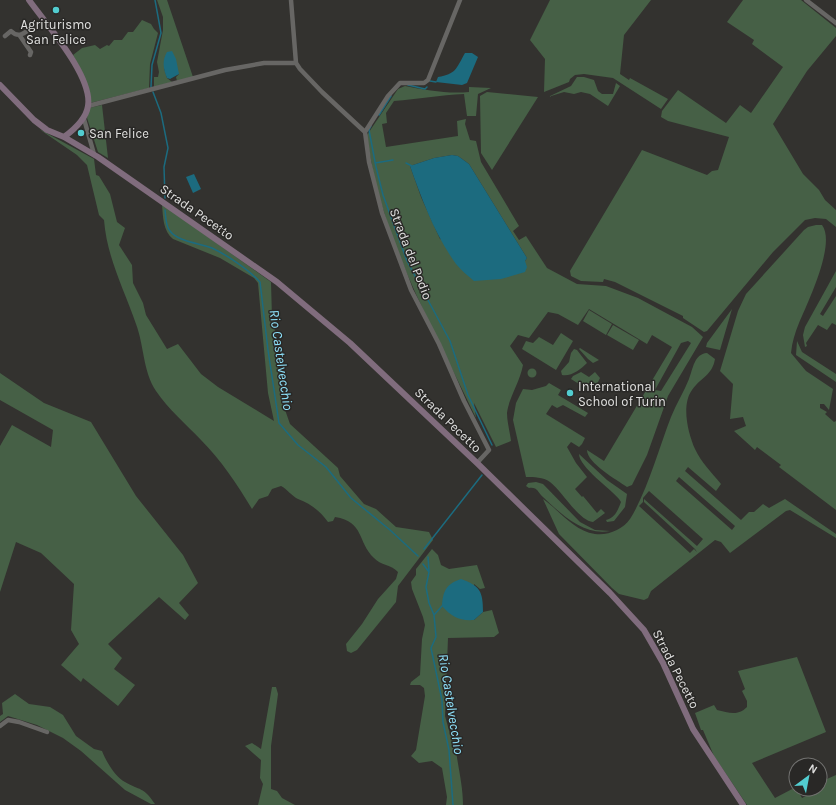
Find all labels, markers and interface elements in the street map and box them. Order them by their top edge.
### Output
marker: Agriturismo San Felice [51,5,61,15]
place label: Agriturismo San Felice [21,17,91,47]
place label: San Felice [89,126,149,141]
marker: San Felice [76,128,86,138]
street label: Strada Pecetto [157,181,237,243]
street label: Strada del Podio [387,206,435,302]
water label: Rio Castelvecchio [266,309,297,412]
place label: International School of Turin [578,379,666,409]
street label: Strada Pecetto [412,384,484,456]
marker: International School of Turin [565,388,575,398]
street label: Strada Pecetto [650,627,702,711]
water label: Rio Castelvecchio [435,653,467,756]
north arrow [788,757,828,797]
text: N [806,761,820,777]

